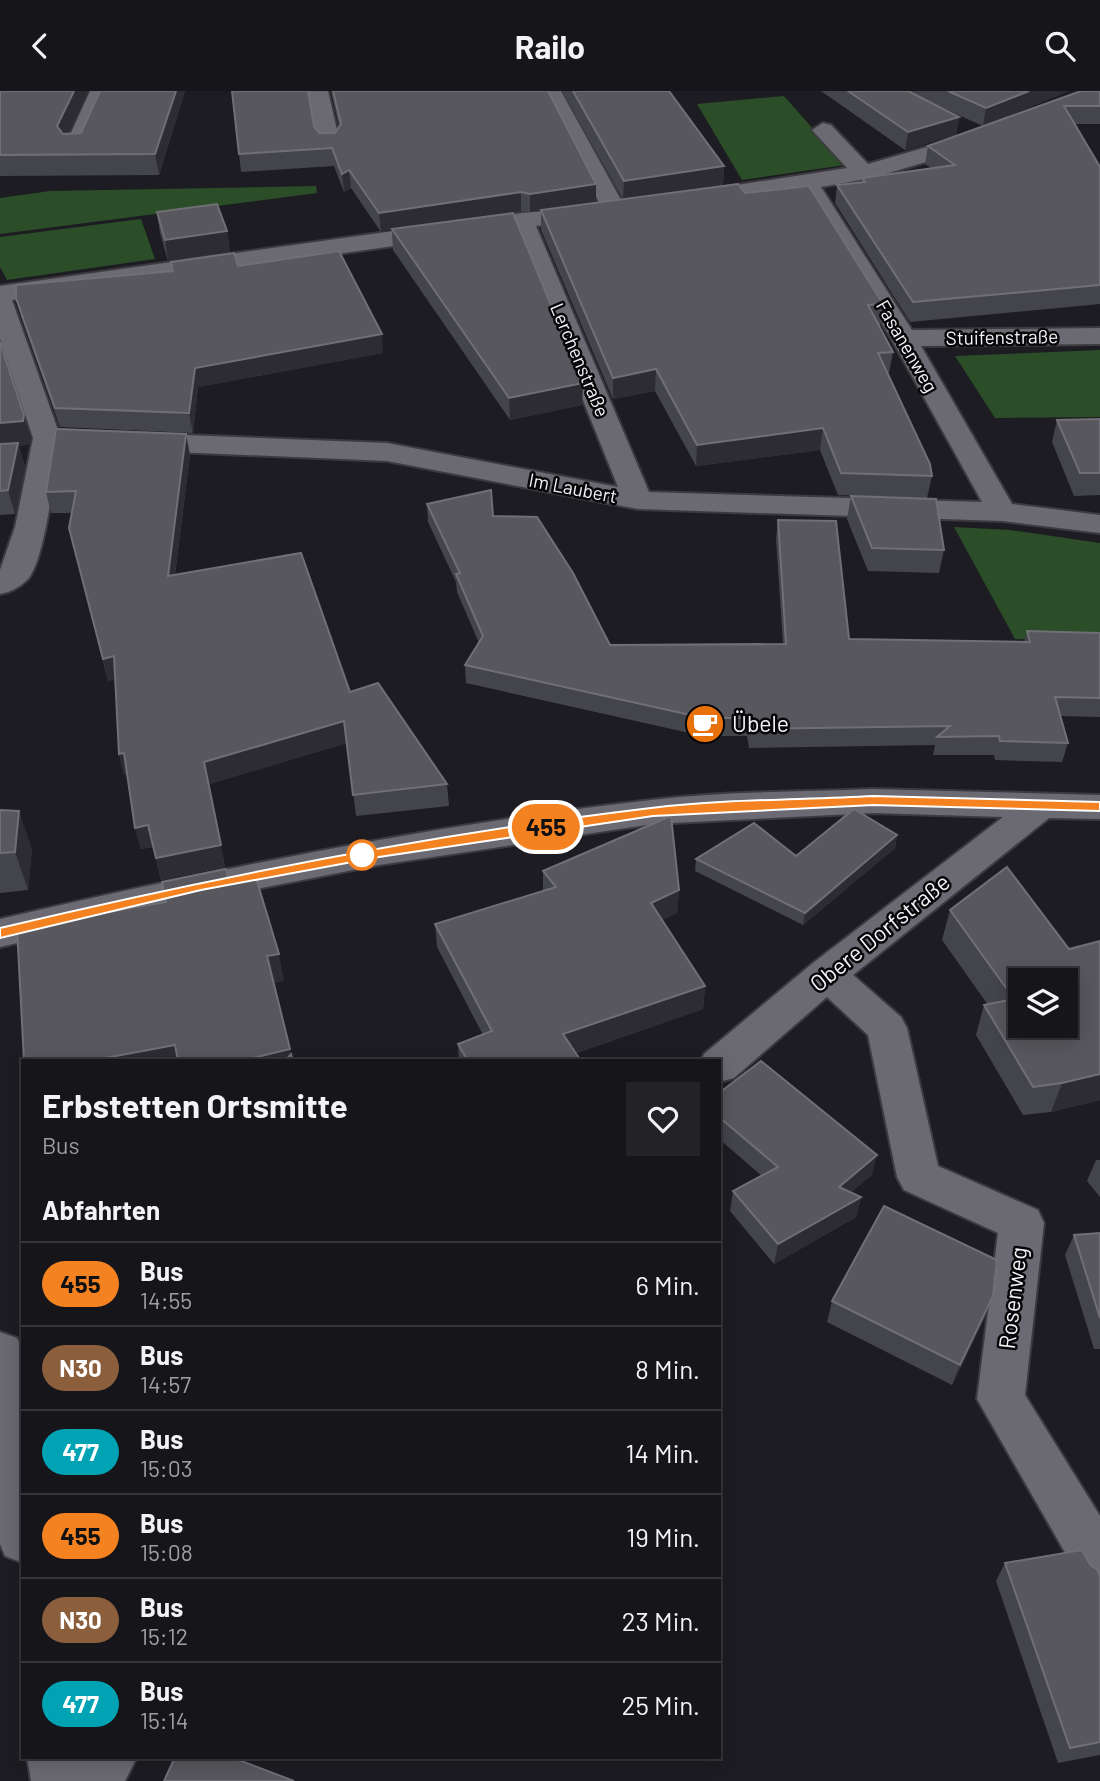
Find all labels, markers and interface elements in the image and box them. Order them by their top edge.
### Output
icon: back [21,27,59,65]
text: Railo [515,27,585,65]
icon: search [1041,27,1079,65]
street label: Fasanenweg [872,296,943,396]
street label: Lerchenstraße [546,299,615,420]
street label: Stuifenstraße [945,324,1058,349]
street label: Im Laubert [527,468,619,507]
cafe icon: Übele [684,703,726,745]
place label: Übele [732,709,789,737]
line badge: 455 [506,804,586,850]
text: 455 [526,812,566,841]
unlabelled marker [347,840,377,870]
street label: Obere Dorfstraße [804,867,955,997]
map controls [1008,968,1078,1038]
button: layers [1008,968,1078,1038]
button: heart [626,1082,700,1156]
text: Erbstetten Ortsmitte [42,1085,348,1125]
text: Bus [42,1131,80,1159]
text: Abfahrten [42,1194,160,1225]
street label: Rosenweg [992,1245,1032,1351]
text: Bus [140,1255,183,1286]
text: 455 [60,1269,101,1298]
text: 6 Min. [635,1269,700,1300]
text: 14:55 [140,1286,192,1314]
text: Bus [140,1339,183,1370]
text: N30 [59,1353,102,1382]
text: 8 Min. [635,1353,700,1384]
text: 14:57 [140,1370,191,1398]
text: Bus [140,1423,183,1454]
text: 477 [62,1437,99,1466]
text: 14 Min. [625,1437,700,1468]
text: 15:03 [140,1454,193,1482]
text: Bus [140,1507,183,1538]
text: 455 [60,1521,101,1550]
text: 19 Min. [626,1521,700,1552]
text: 15:08 [140,1538,193,1566]
text: Bus [140,1591,183,1622]
text: N30 [59,1605,102,1634]
text: 23 Min. [622,1605,700,1636]
text: 15:12 [140,1622,188,1650]
text: Bus [140,1675,183,1706]
text: 477 [62,1689,99,1718]
text: 25 Min. [622,1689,700,1720]
text: 15:14 [140,1706,188,1734]

